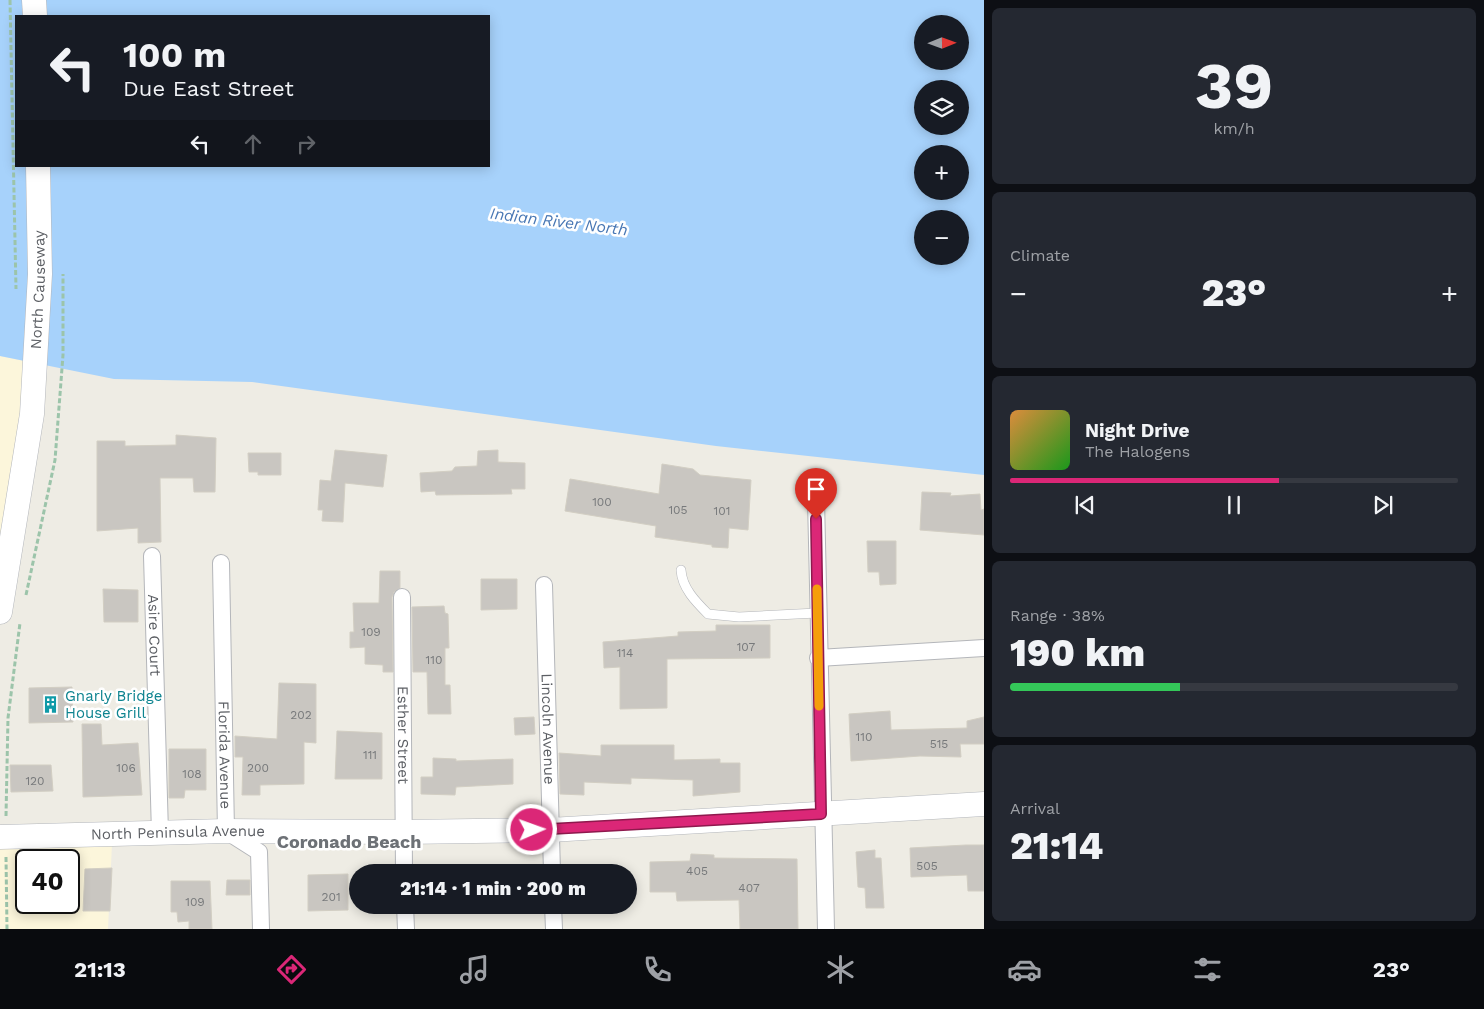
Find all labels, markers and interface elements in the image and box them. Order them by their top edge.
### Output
north arrow [914,15,969,70]
map controls [914,15,969,265]
text: 100 m [123,34,226,76]
icon: left [40,35,105,100]
text: 39 [1195,48,1273,124]
text: Due East Street [123,76,294,101]
button: layers [914,80,969,135]
text: km/h [1213,119,1255,138]
icon: left [186,130,214,158]
icon: ahead [239,130,267,158]
icon: right [292,130,320,158]
button: + [914,145,969,200]
water label: Indian River North [489,204,629,239]
button: − [914,210,969,265]
street label: North Causeway [27,230,49,350]
text: Climate [1010,246,1070,265]
text: 23° [1202,271,1266,315]
text: − [1010,277,1027,310]
text: + [1441,277,1458,310]
text: Night Drive [1085,419,1190,442]
text: The Halogens [1085,442,1190,461]
pin [795,468,837,519]
icon: arrive [802,475,830,503]
icon: previous [1071,491,1099,519]
icon: pause [1220,491,1248,519]
icon: next [1369,491,1397,519]
house number: 100 [592,495,612,509]
house number: 105 [668,503,688,517]
house number: 101 [714,504,730,518]
street label: Asire Court [144,594,164,677]
text: Range · 38% [1010,606,1105,625]
house number: 109 [361,625,381,639]
text: 190 km [1010,631,1145,675]
house number: 107 [737,640,756,654]
house number: 114 [617,646,633,660]
house number: 110 [426,653,442,667]
street label: Lincoln Avenue [537,673,559,785]
street label: Esther Street [394,686,412,785]
place label: Gnarly Bridge House Grill [65,687,162,722]
building icon: Gnarly Bridge House Grill [41,695,61,715]
street label: Florida Avenue [215,701,235,809]
house number: 202 [290,708,312,722]
house number: 110 [856,730,872,744]
house number: 515 [930,737,948,751]
house number: 111 [363,748,377,762]
house number: 106 [116,761,136,775]
house number: 200 [247,761,269,775]
house number: 108 [182,767,202,781]
house number: 120 [25,774,45,788]
text: Arrival [1010,799,1060,818]
position arrow [505,803,557,855]
street label: North Peninsula Avenue [91,822,265,844]
text: 21:14 [1010,824,1103,868]
district label: Coronado Beach [277,831,421,852]
speed limit sign: 40 [15,849,80,914]
house number: 505 [916,859,938,873]
house number: 405 [686,864,708,878]
text: 21:14 · 1 min · 200 m [400,877,586,900]
house number: 407 [738,881,760,895]
house number: 201 [321,890,341,904]
house number: 109 [185,895,205,909]
icon: directions [274,952,309,987]
icon: music [457,952,492,987]
icon: phone [640,952,675,987]
icon: climate [823,952,858,987]
icon: car [1007,952,1042,987]
icon: filters [1190,952,1225,987]
text: 21:13 [74,957,126,982]
text: 23° [1373,957,1410,982]

